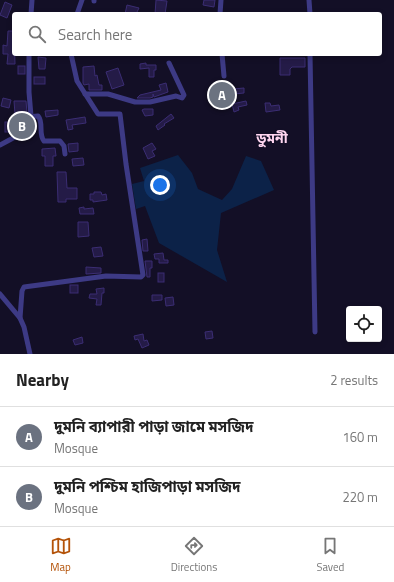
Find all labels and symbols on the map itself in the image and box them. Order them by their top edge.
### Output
pin: A [209,80,235,110]
pin: B [9,111,35,141]
district label: ডুমনী [255,127,289,148]
your location [150,175,170,195]

